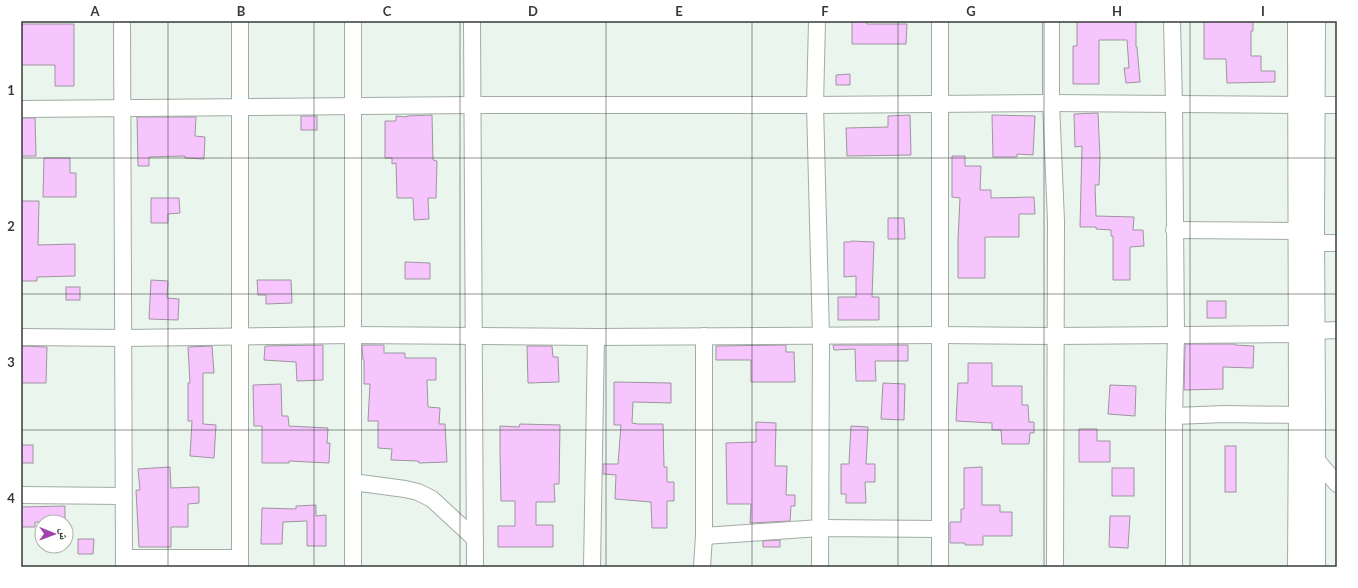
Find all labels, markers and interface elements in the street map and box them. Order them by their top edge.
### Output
text: A [89,3,100,19]
text: B [237,3,246,19]
text: C [383,3,392,19]
text: D [528,3,538,19]
text: E [675,3,683,19]
text: F [821,3,829,19]
text: G [966,3,976,19]
text: H [1112,3,1122,19]
text: I [1261,3,1265,19]
text: 1 [7,82,15,98]
text: 2 [7,218,15,234]
text: 3 [7,354,15,370]
text: 4 [7,490,15,506]
north arrow [34,514,74,554]
text: ش [56,528,71,540]

